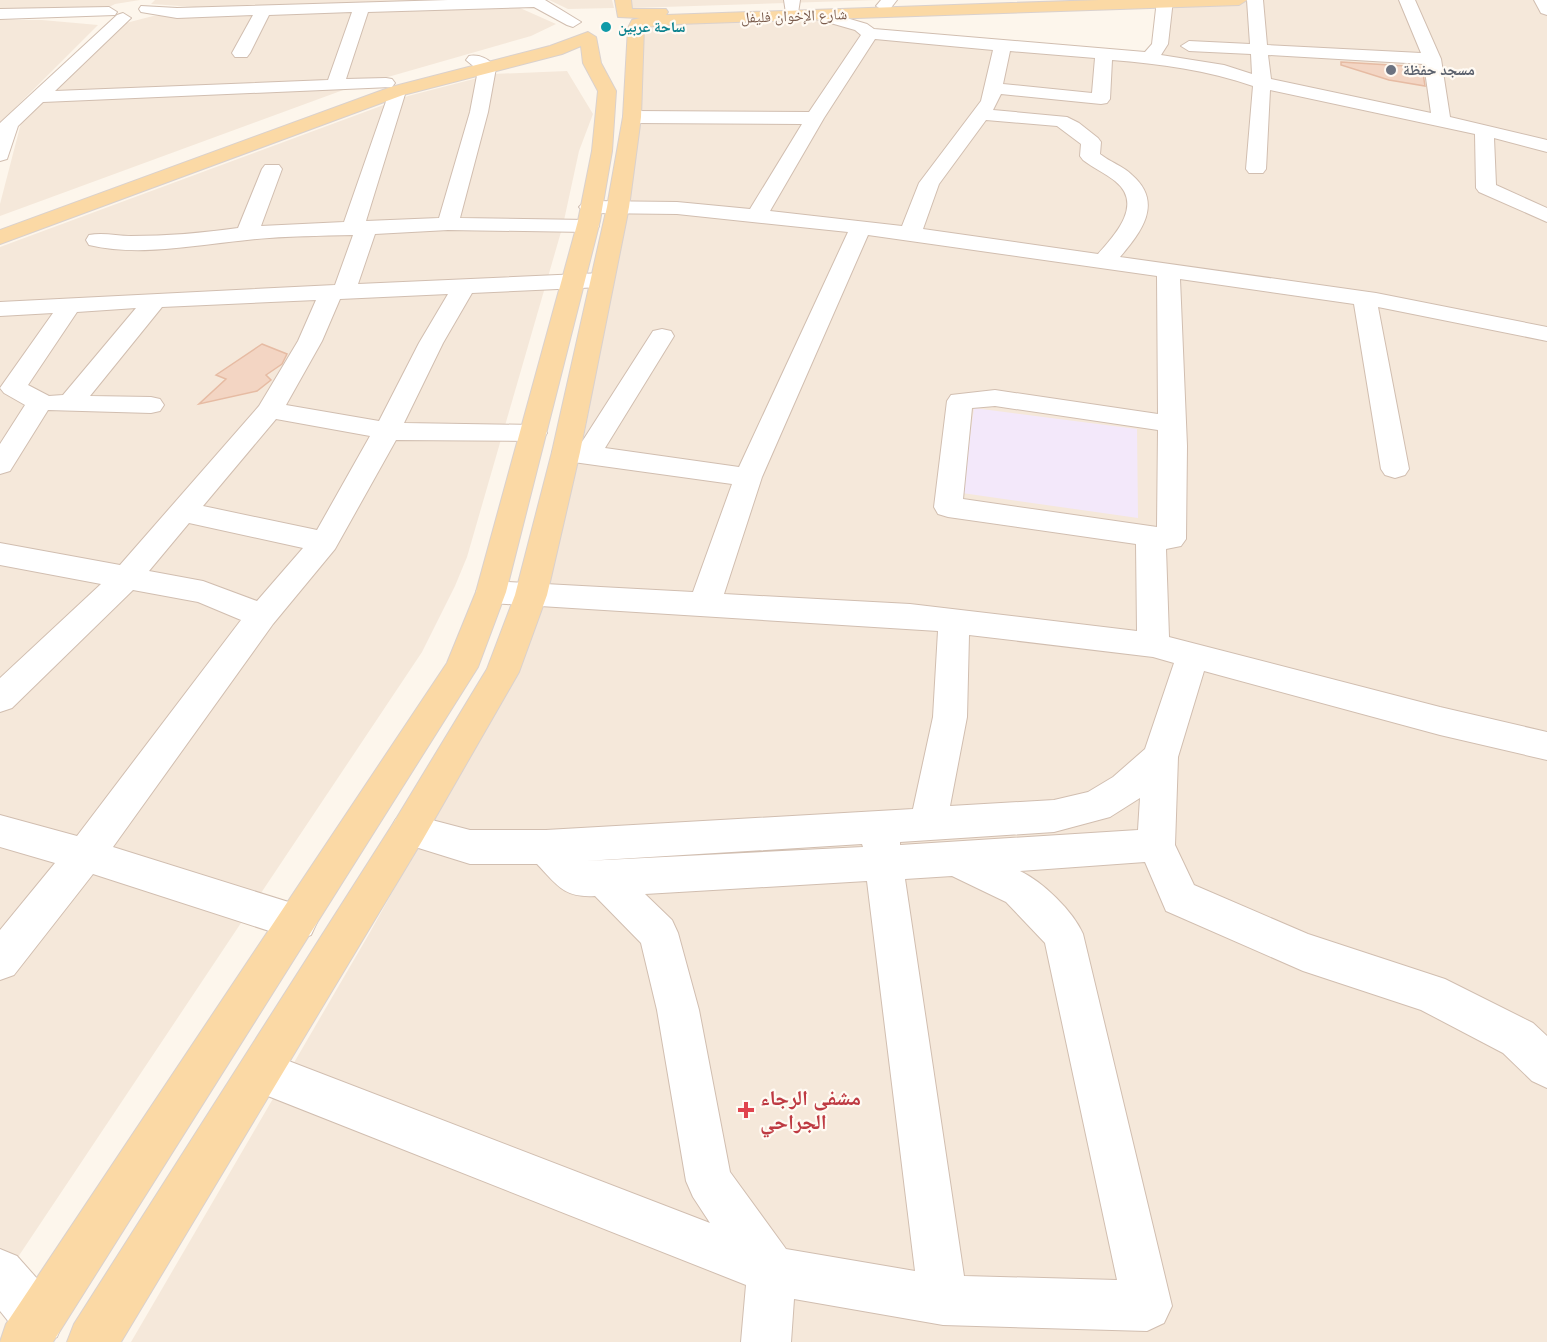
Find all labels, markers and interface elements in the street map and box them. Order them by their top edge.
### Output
street label: شارع الإخوان فليفل [741,5,848,28]
place label: ساحة عربين [618,18,685,36]
marker: ساحة عربين [599,20,613,34]
place label: مسجد حفظة [1403,61,1475,79]
marker: مسجد حفظة [1384,63,1398,77]
place label: مشفى الرجاء الجراحي [760,1086,861,1138]
marker: مشفى الرجاء الجراحي [737,1101,755,1119]

